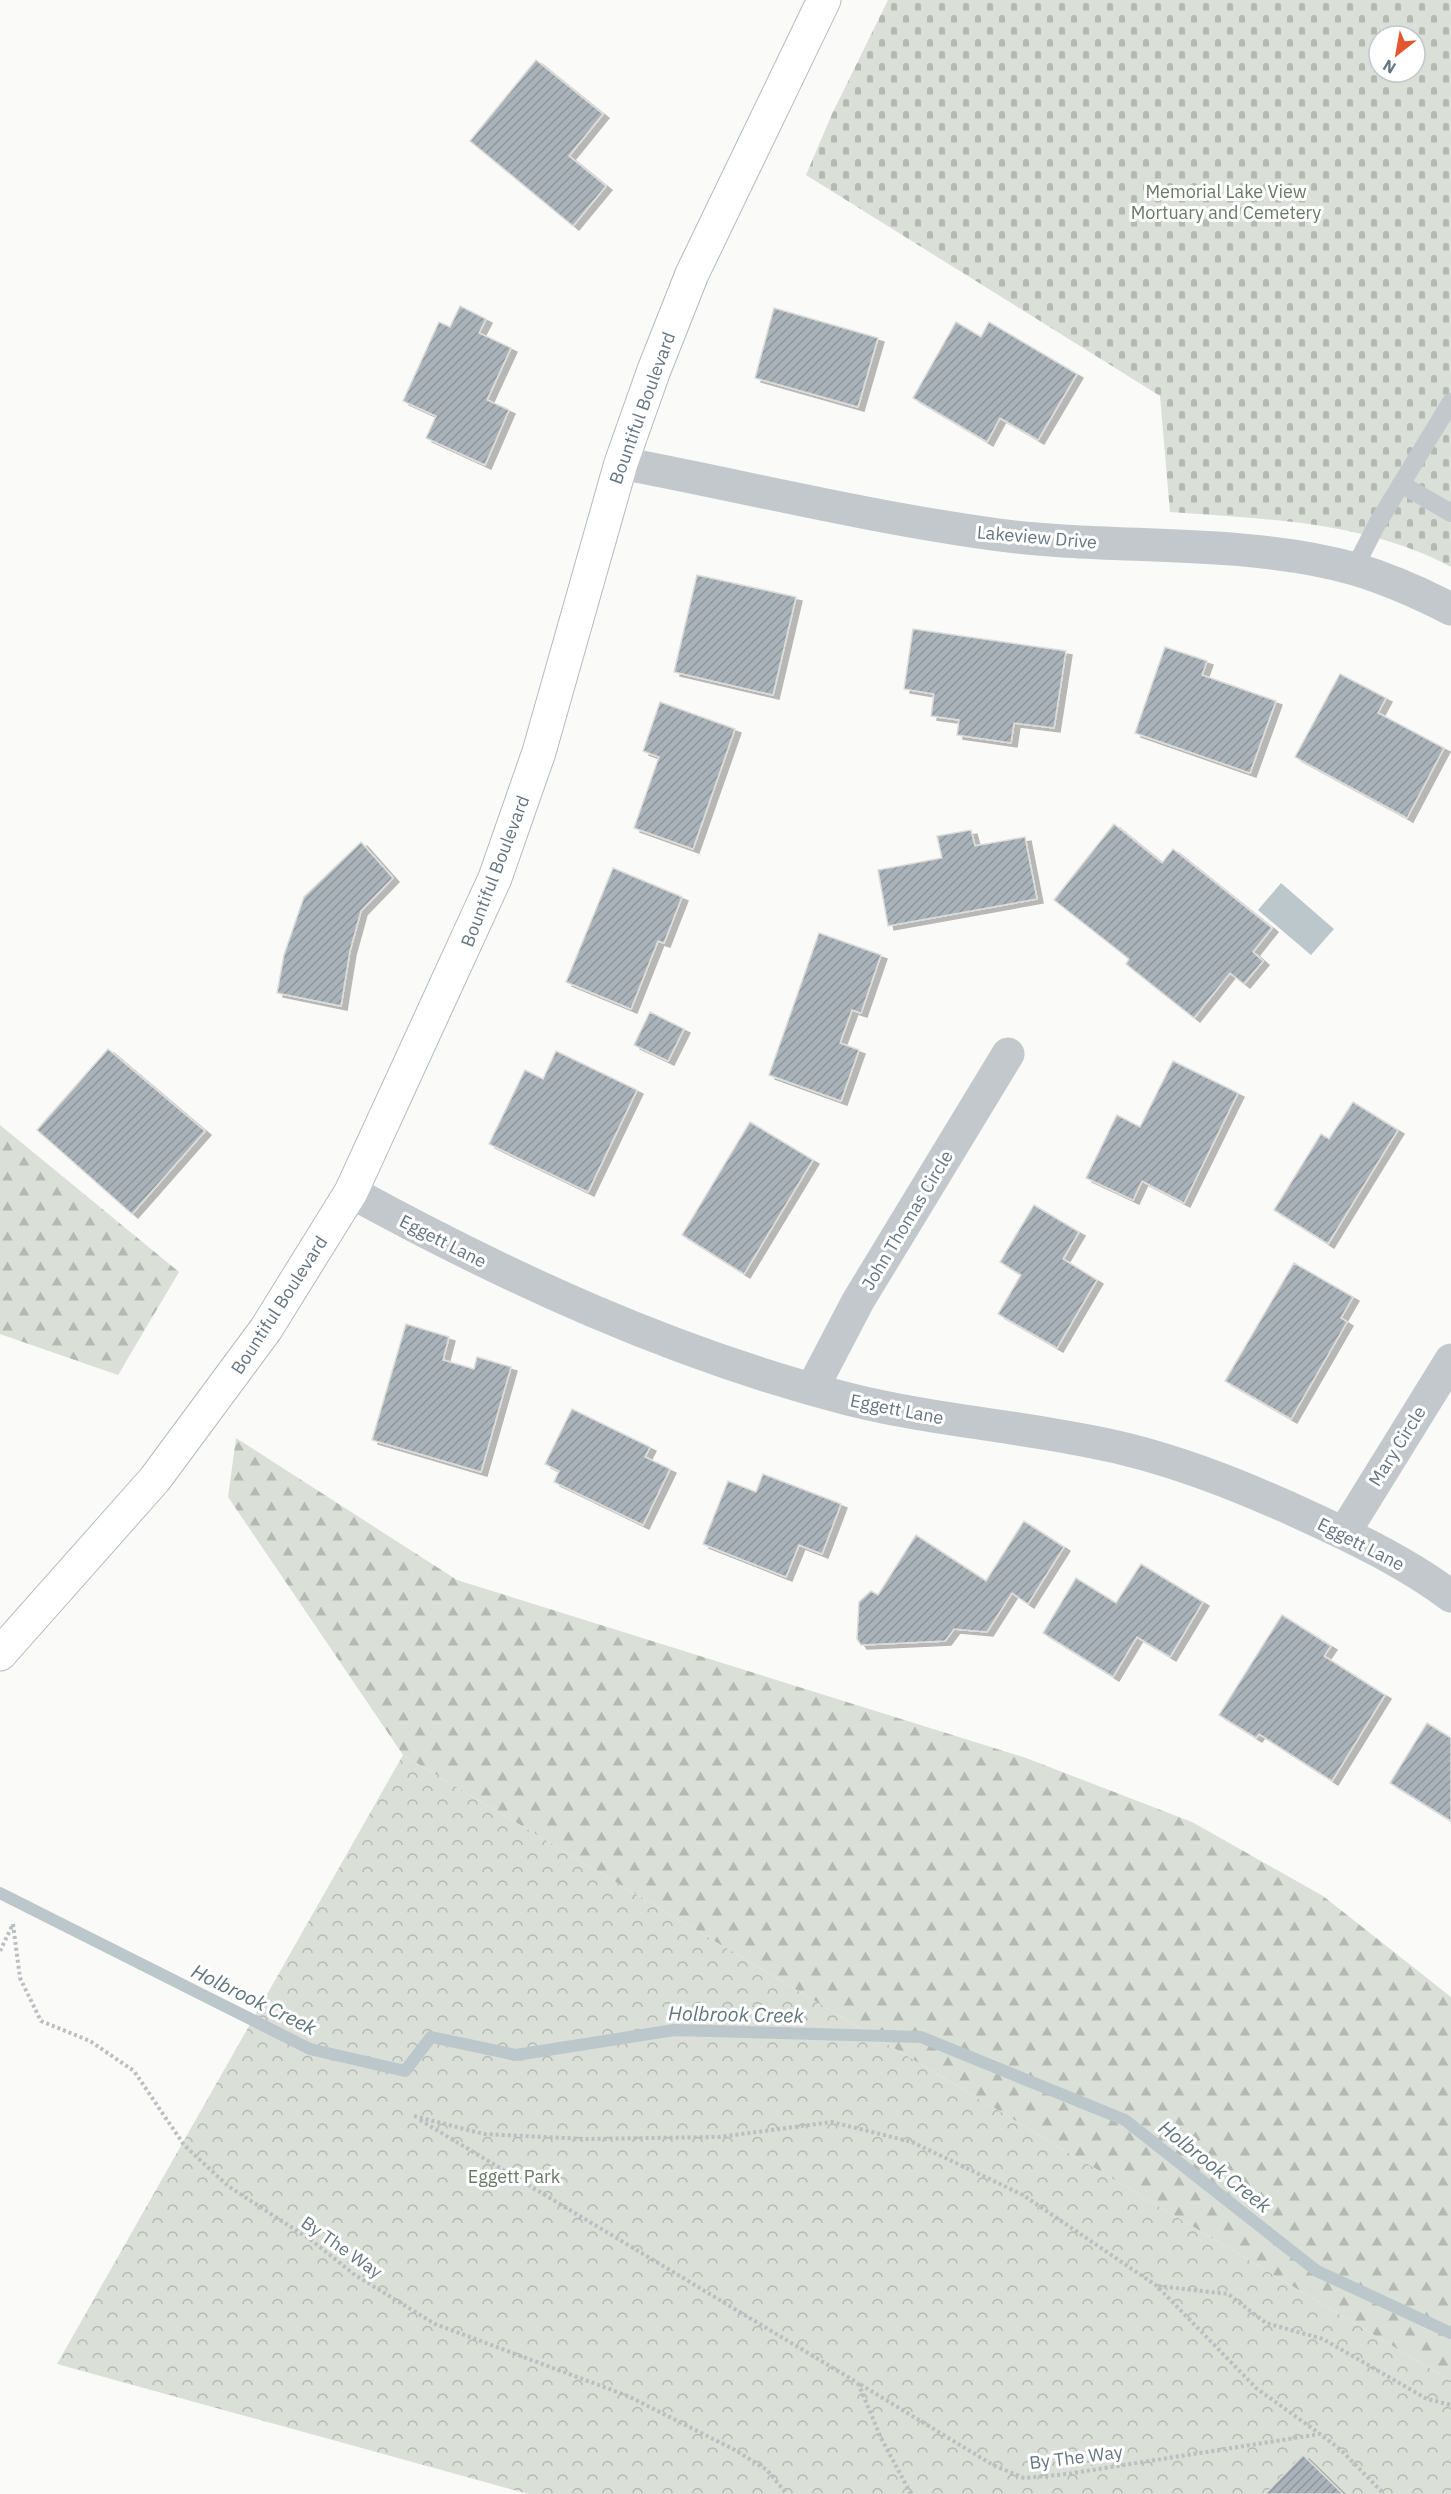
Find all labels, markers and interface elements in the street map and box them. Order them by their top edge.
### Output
north arrow [1367,24,1427,84]
text: N [1379,55,1399,78]
park label: Memorial Lake View Mortuary and Cemetery [1131,180,1321,224]
street label: Bountiful Boulevard [604,329,680,487]
street label: Lakeview Drive [976,520,1098,554]
street label: Bountiful Boulevard [456,792,534,950]
street label: John Thomas Circle [856,1146,958,1294]
street label: Eggett Lane [396,1209,490,1273]
street label: Bountiful Boulevard [226,1232,332,1378]
street label: Eggett Lane [848,1389,946,1429]
street label: Mary Circle [1363,1402,1431,1490]
street label: Eggett Lane [1314,1512,1408,1576]
water label: Holbrook Creek [187,1957,321,2041]
water label: Holbrook Creek [668,1999,805,2029]
water label: Holbrook Creek [1153,2114,1277,2219]
park label: Eggett Park [468,2165,561,2188]
street label: By The Way [297,2211,387,2283]
street label: By The Way [1028,2440,1124,2474]

